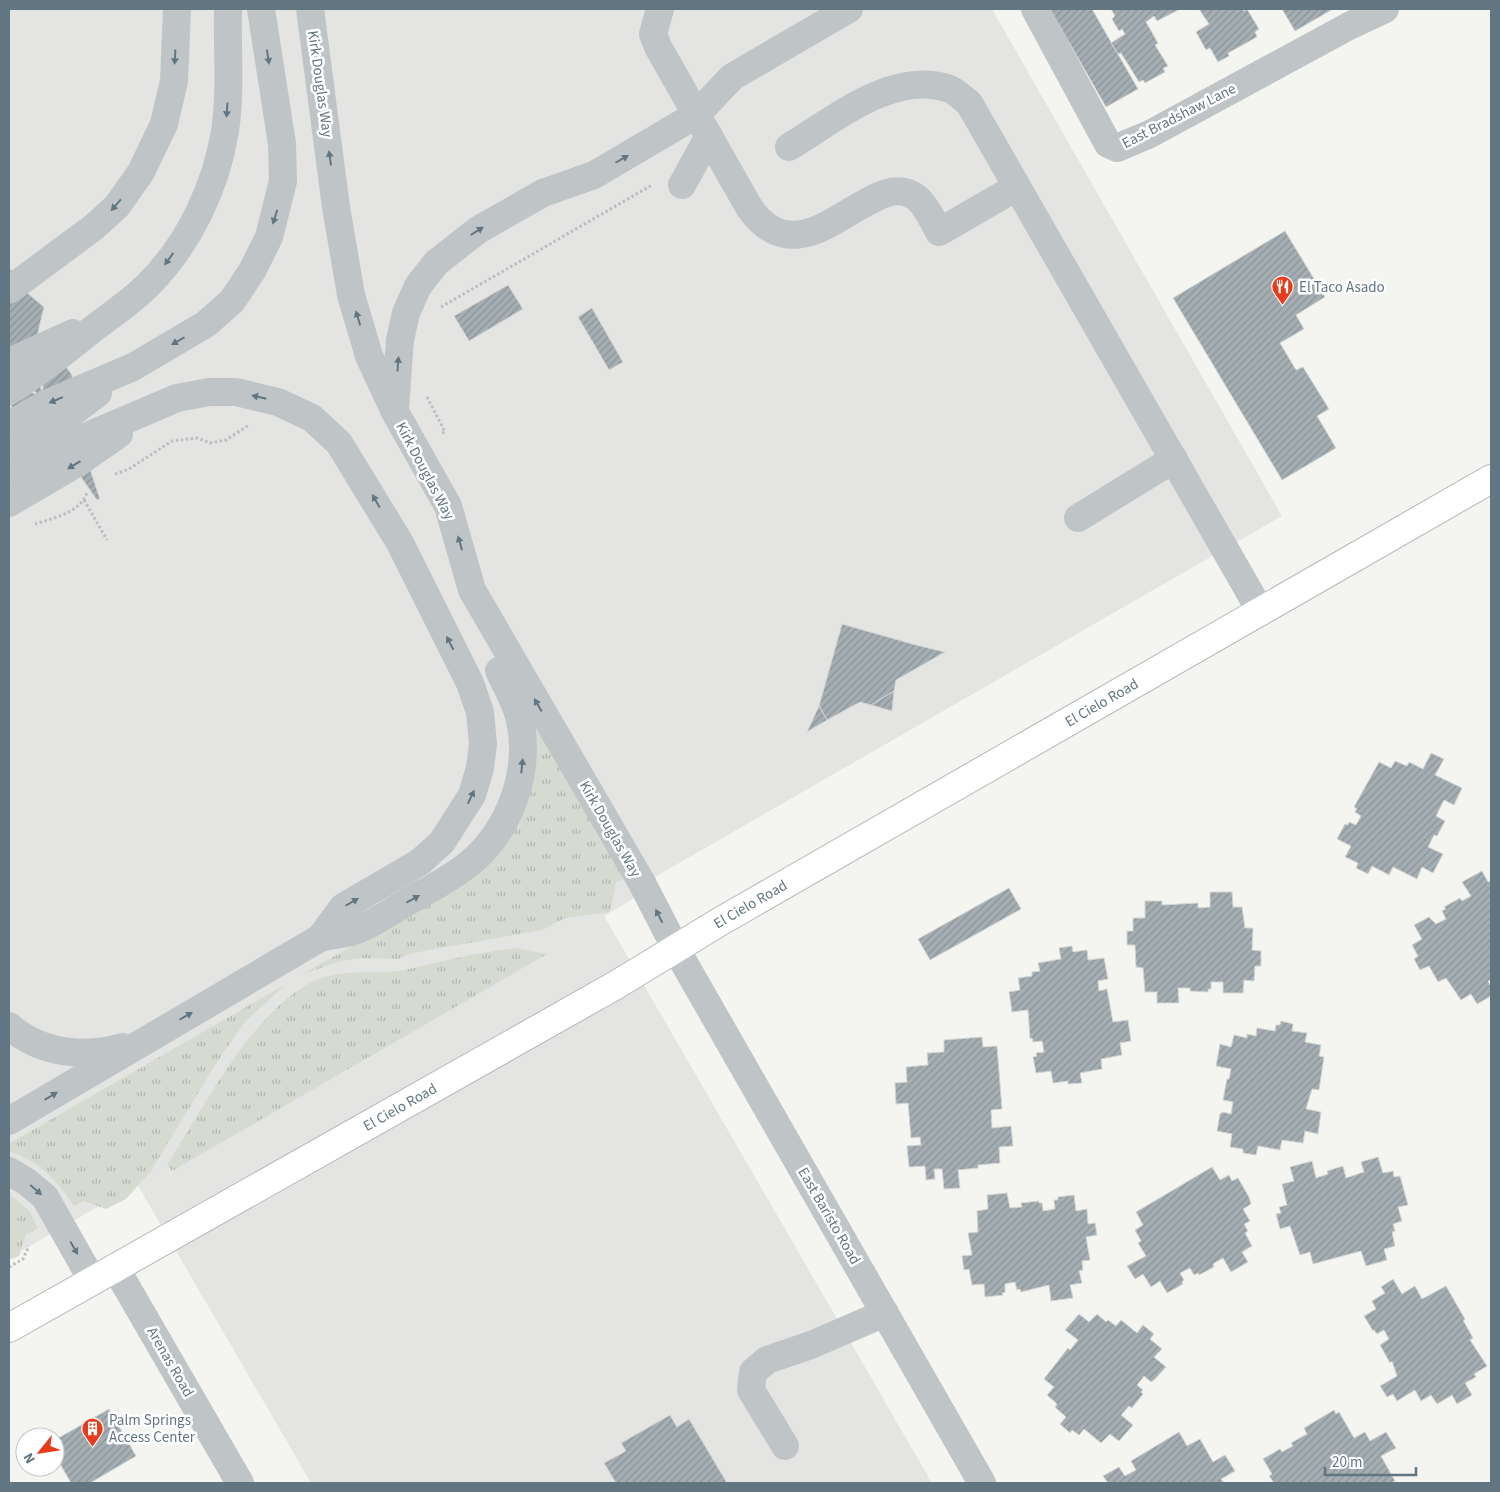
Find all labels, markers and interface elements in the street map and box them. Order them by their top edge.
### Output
street label: Kirk Douglas Way [302,29,338,139]
one-way arrow [265,49,273,65]
one-way arrow [170,50,178,66]
street label: East Bradshaw Lane [1118,78,1240,154]
one-way arrow [222,102,230,118]
one-way arrow [326,150,334,166]
one-way arrow [615,154,628,163]
one-way arrow [110,199,122,211]
one-way arrow [271,210,279,225]
one-way arrow [471,227,484,236]
one-way arrow [165,253,175,266]
restaurant icon: El Taco Asado [1271,275,1295,306]
place label: El Taco Asado [1299,277,1385,298]
one-way arrow [353,311,361,326]
one-way arrow [171,336,184,345]
one-way arrow [394,356,402,372]
one-way arrow [252,393,267,401]
one-way arrow [49,396,63,404]
street label: Kirk Douglas Way [390,418,460,524]
one-way arrow [67,461,81,470]
one-way arrow [371,494,380,507]
one-way arrow [455,536,463,551]
one-way arrow [446,635,454,650]
street label: El Cielo Road [1061,673,1142,732]
one-way arrow [533,698,542,711]
one-way arrow [518,758,526,774]
street label: Kirk Douglas Way [574,777,646,881]
one-way arrow [466,789,475,804]
street label: El Cielo Road [710,875,791,934]
one-way arrow [405,895,420,903]
one-way arrow [345,897,358,906]
one-way arrow [655,908,663,923]
one-way arrow [179,1012,192,1021]
street label: El Cielo Road [359,1078,441,1136]
one-way arrow [44,1091,57,1100]
street label: East Baristo Road [793,1164,865,1268]
one-way arrow [30,1184,42,1195]
one-way arrow [69,1241,78,1255]
street label: Arenas Road [141,1323,199,1401]
place label: Palm Springs Access Center [109,1410,196,1448]
building icon: Palm Springs Access Center [81,1417,105,1448]
north arrow [15,1427,65,1477]
scale bar [1325,1444,1416,1476]
text: N [19,1449,41,1467]
text: 20 m [1332,1452,1362,1473]

